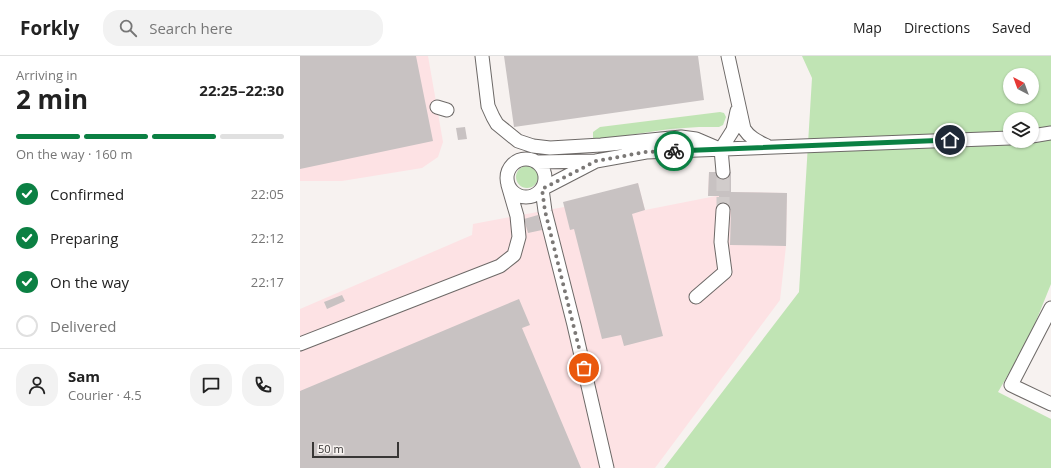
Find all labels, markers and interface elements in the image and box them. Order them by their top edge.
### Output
search box [103,10,383,46]
text: Forkly [20,15,79,41]
icon: search [117,17,139,39]
text: Search here [149,18,233,38]
text: Map [853,18,882,37]
text: Directions [904,18,970,37]
text: Saved [992,18,1031,37]
text: Arriving in [16,66,78,84]
north arrow [1003,68,1039,104]
map controls [1003,68,1039,148]
text: 22:25–22:30 [199,80,284,100]
text: 2 min [16,81,88,117]
button: layers [1003,112,1039,148]
pin [933,123,967,157]
icon: home [939,129,961,151]
courier [654,131,694,171]
icon: bike [663,140,685,162]
text: On the way · 160 m [16,145,132,163]
icon: check [16,183,38,205]
text: Confirmed [50,184,124,204]
text: 22:05 [251,185,284,203]
icon: check [16,227,38,249]
text: Preparing [50,228,118,248]
text: 22:12 [251,229,284,247]
icon: check [16,271,38,293]
text: On the way [50,272,129,292]
text: 22:17 [251,273,284,291]
text: Delivered [50,316,117,336]
pin [567,351,601,385]
icon: bag [573,357,595,379]
button: person [16,364,58,406]
button: chat [190,364,232,406]
button: phone [242,364,284,406]
text: Sam [68,366,100,386]
text: Courier · 4.5 [68,386,142,404]
scale bar [312,440,399,459]
text: 50 m [318,441,344,456]

